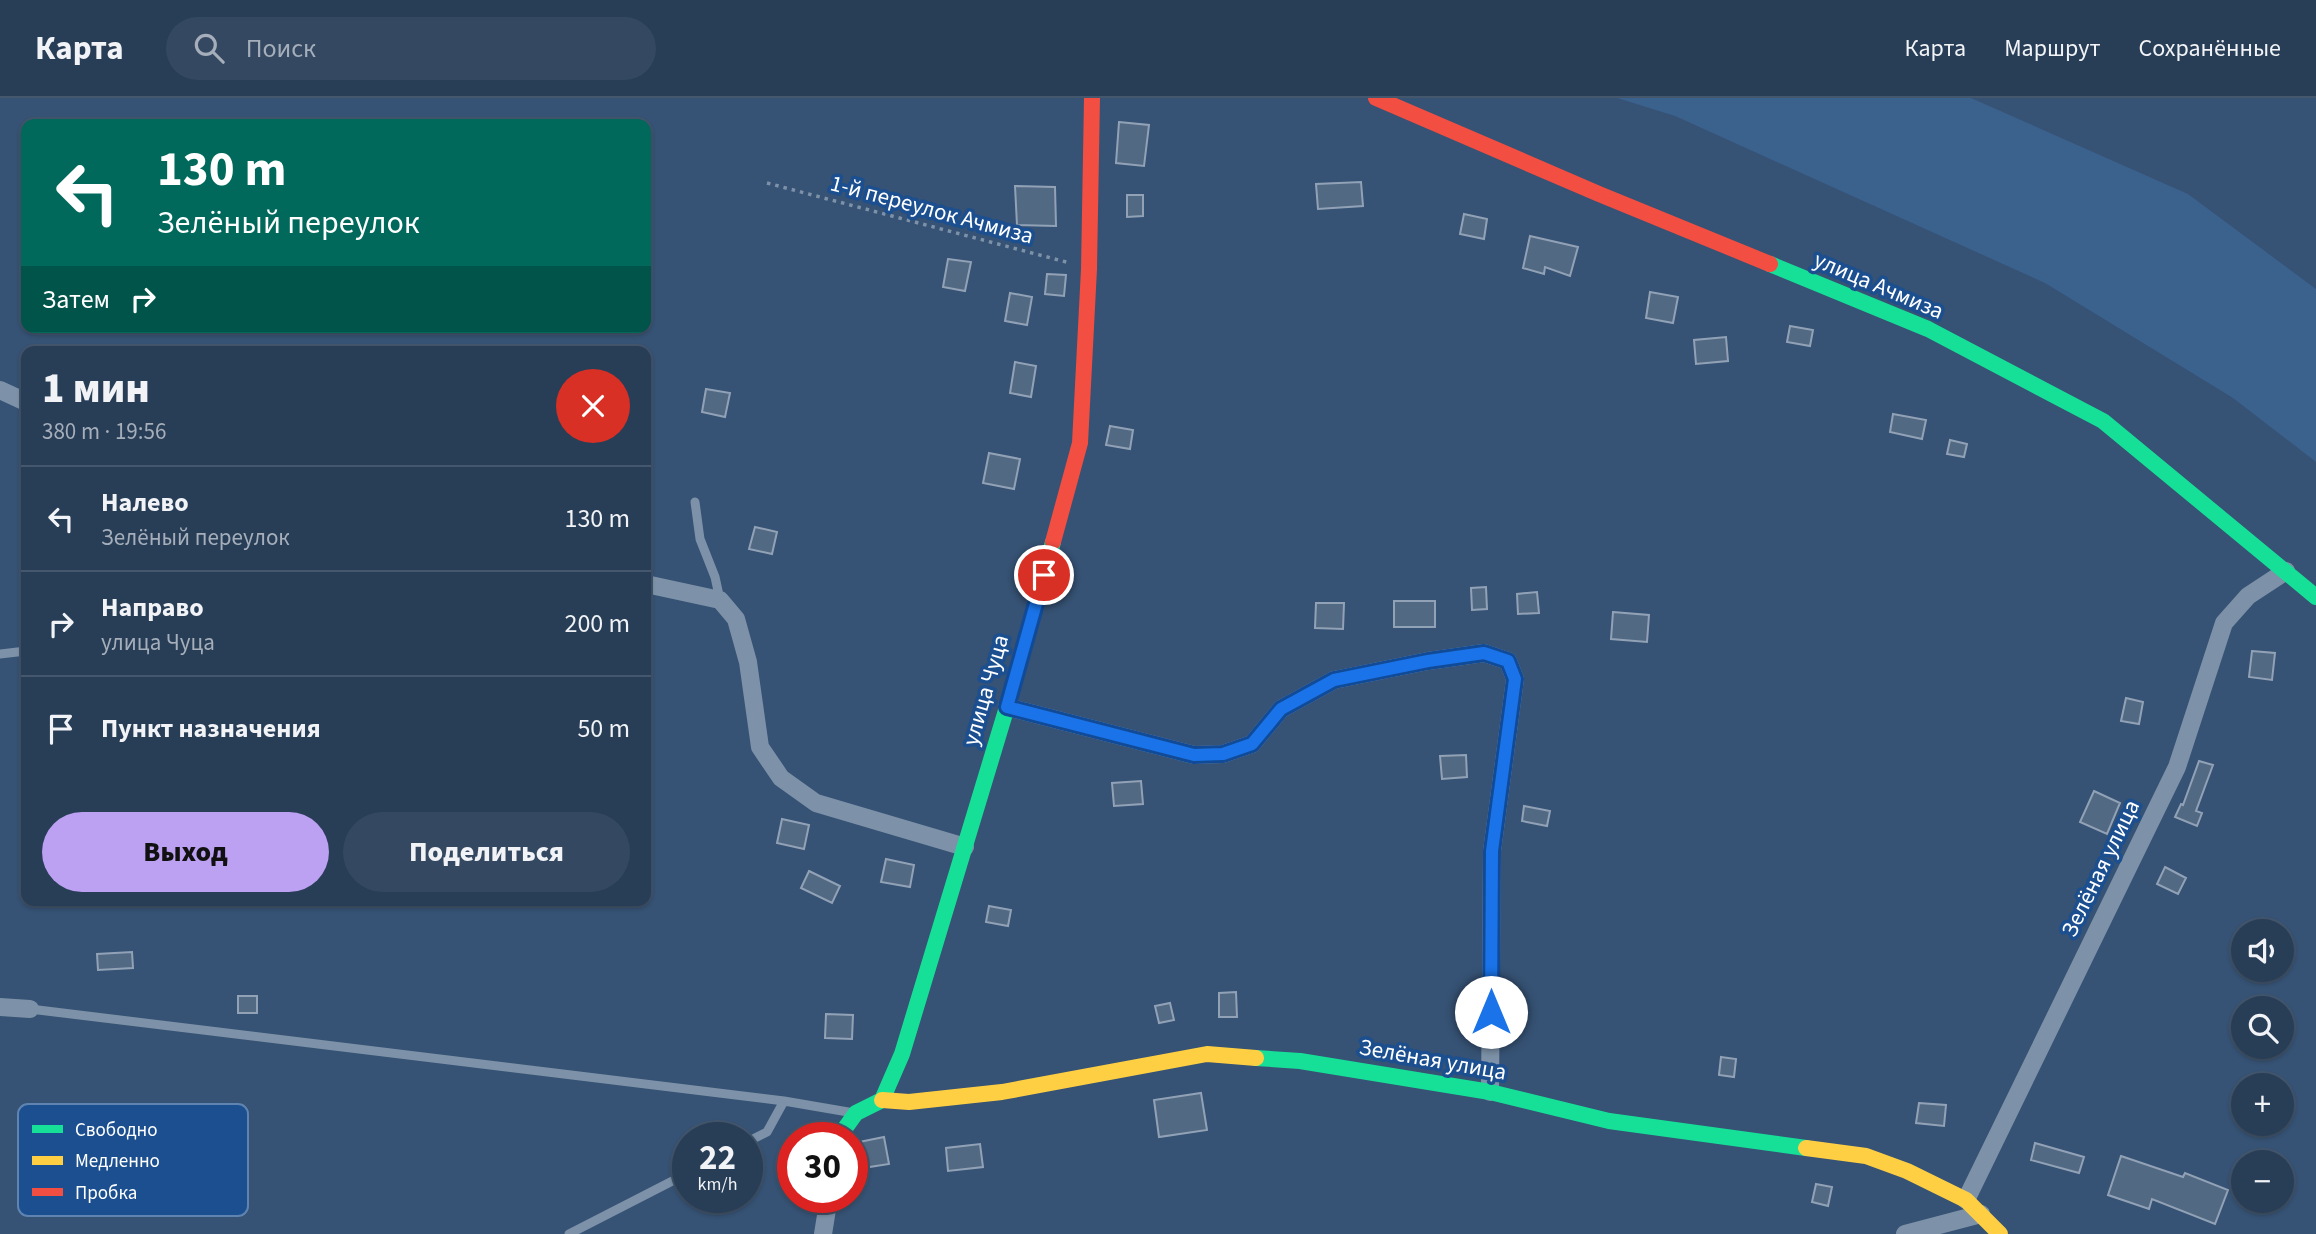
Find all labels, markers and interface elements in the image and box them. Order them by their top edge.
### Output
search box [166,17,656,80]
text: Карта [35,25,124,72]
icon: search [190,29,228,67]
text: Поиск [246,30,316,67]
text: Карта [1905,31,1966,66]
text: Маршрут [2004,31,2100,66]
text: Сохранённые [2138,31,2281,66]
text: 130 m [157,135,286,205]
icon: left [42,147,133,238]
street label: 1-й переулок Ачмиза [827,166,1037,252]
text: Зелёный переулок [157,200,420,246]
street label: улица Ачмиза [1809,243,1949,328]
icon: right [124,280,162,318]
text: Затем [42,281,110,318]
text: 1 мин [42,359,150,419]
button: close [556,369,630,443]
text: 380 m · 19:56 [42,415,166,448]
text: Налево [101,484,189,521]
icon: left [42,500,80,538]
text: 130 m [564,500,630,537]
text: Зелёный переулок [101,521,290,554]
pin [1014,545,1074,605]
icon: arrive [1025,556,1063,594]
text: Направо [101,589,204,626]
icon: right [42,605,80,643]
text: 200 m [564,605,630,642]
text: улица Чуца [101,626,215,659]
street label: улица Чуца [954,631,1017,749]
icon: arrive [42,710,80,748]
text: Пункт назначения [101,710,321,747]
text: 50 m [577,710,630,747]
street label: Зелёная улица [2053,794,2148,942]
button: Выход [42,812,329,892]
button: Поделиться [343,812,630,892]
map controls [2231,919,2294,1213]
button: sound [2231,919,2294,982]
position arrow [1454,975,1528,1049]
button: search [2231,996,2294,1059]
street label: Зелёная улица [1357,1030,1509,1089]
button: + [2231,1073,2294,1136]
legend [18,1104,248,1216]
text: Свободно [75,1117,158,1144]
speed limit sign: 30 [777,1122,868,1213]
text: 22 [699,1133,736,1183]
text: Медленно [75,1148,160,1175]
button: − [2231,1150,2294,1213]
text: km/h [698,1172,737,1197]
text: Пробка [75,1180,137,1207]

